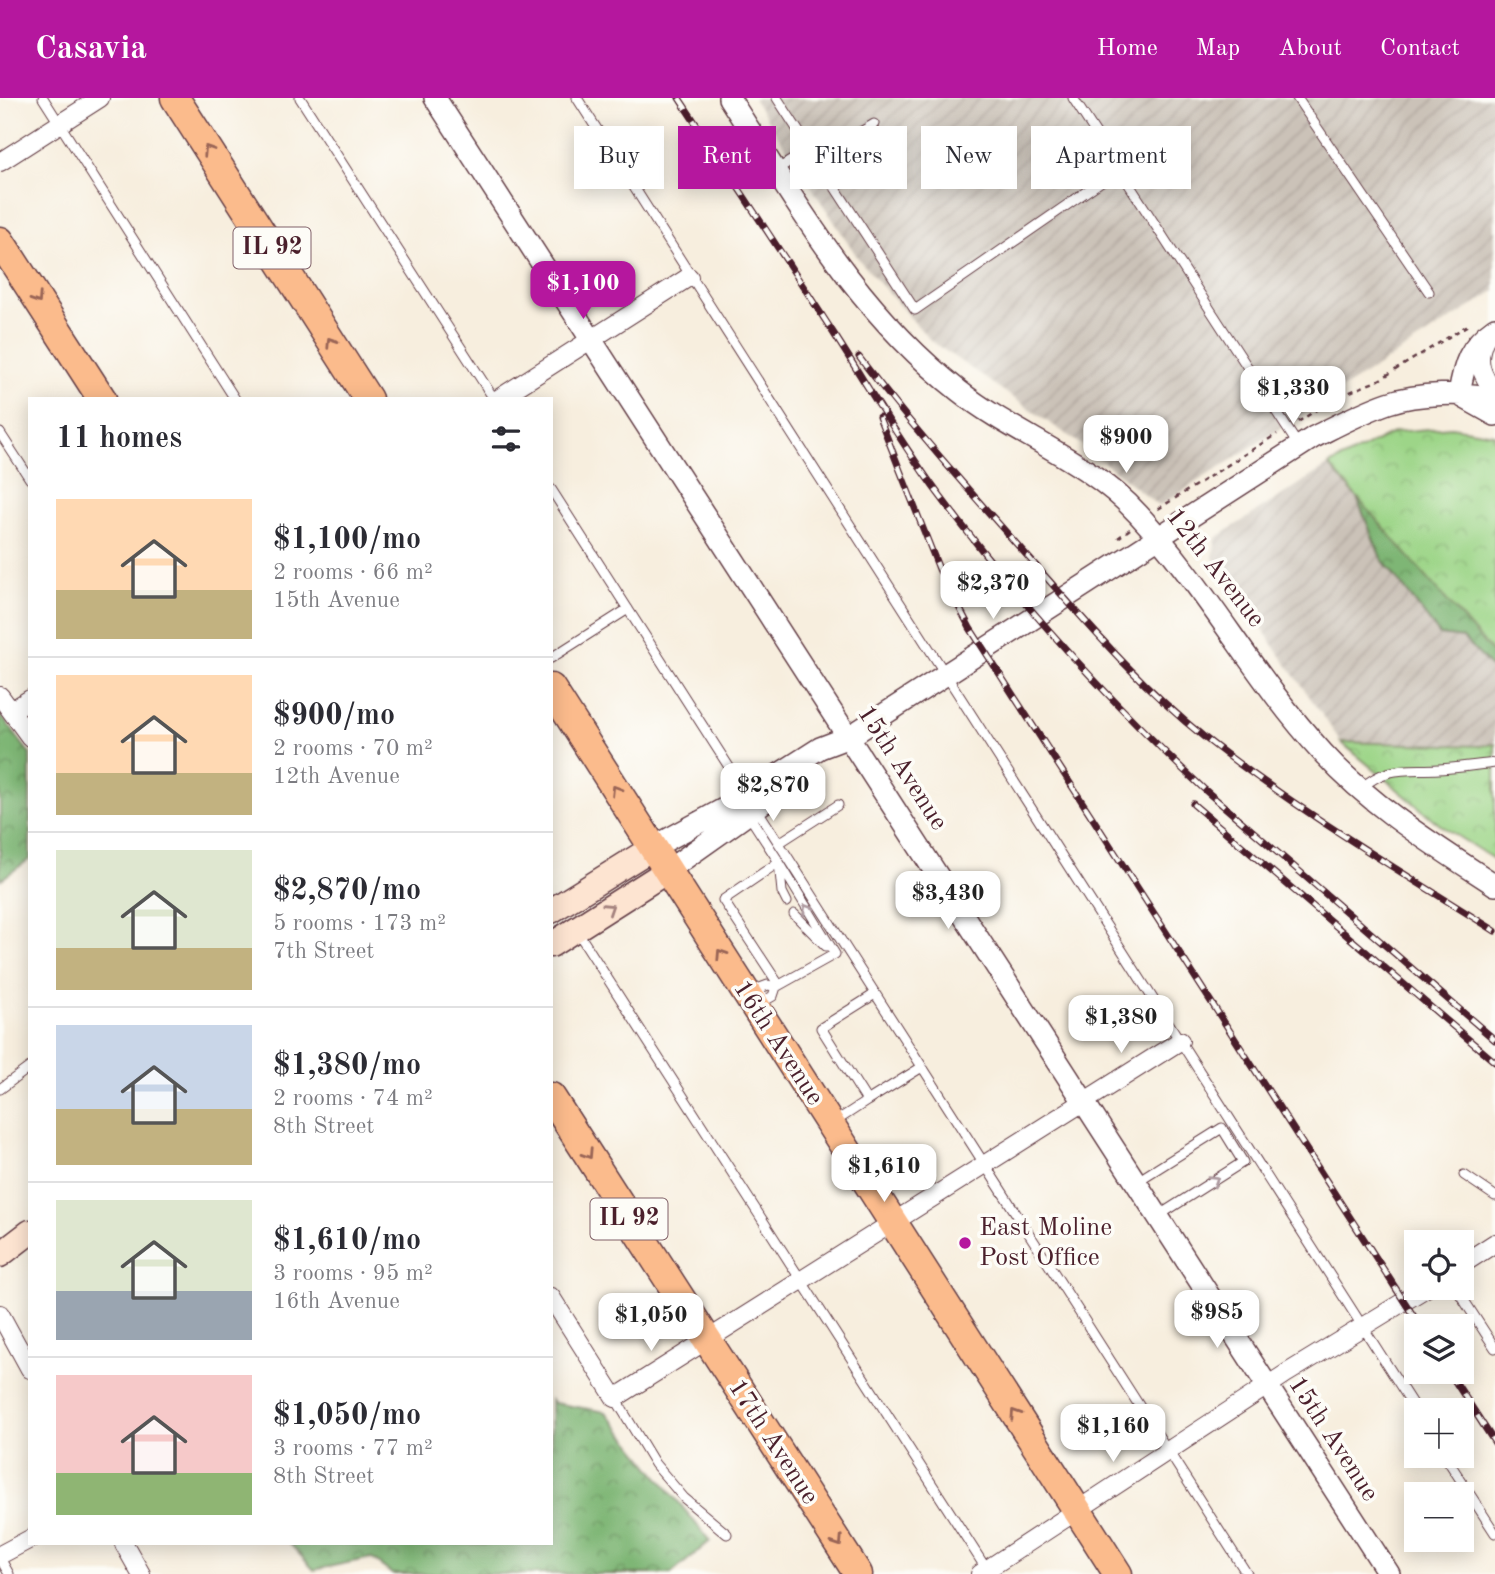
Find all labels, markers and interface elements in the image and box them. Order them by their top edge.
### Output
text: Casavia [35,33,147,66]
text: Home [1097,37,1158,61]
text: Map [1196,37,1240,61]
text: About [1278,37,1342,61]
text: Contact [1380,37,1460,61]
chip: Buy [574,126,664,189]
chip: Rent [678,126,776,189]
chip: Filters [790,126,907,189]
chip: New [921,126,1017,189]
chip: Apartment [1031,126,1191,189]
one-way arrow [204,145,217,158]
road number: IL 92 [233,228,310,268]
pin: $1,100 [526,262,640,321]
text: $1,100 [546,272,620,295]
one-way arrow [29,291,42,304]
one-way arrow [327,336,340,349]
pin: $1,330 [1236,366,1350,426]
text: $1,330 [1256,377,1330,400]
pin: $900 [1085,416,1167,475]
icon: filters [487,420,525,458]
text: 11 homes [56,424,182,454]
text: $900 [1099,426,1153,449]
street label: 12th Avenue [1161,504,1269,632]
text: $1,100/mo [273,525,421,555]
icon: home [112,527,196,611]
text: 2 rooms · 66 m² [273,561,433,584]
pin: $2,370 [936,561,1050,621]
text: $2,370 [956,572,1030,595]
text: 15th Avenue [273,589,400,612]
text: $900/mo [273,701,395,731]
street label: 15th Avenue [852,701,952,835]
icon: home [112,703,196,787]
text: 2 rooms · 70 m² [273,737,433,760]
pin: $2,870 [716,764,830,823]
text: 12th Avenue [273,765,400,788]
text: $2,870 [736,774,810,797]
one-way arrow [611,785,624,798]
pin: $3,430 [891,872,1005,931]
text: $2,870/mo [273,876,421,906]
icon: home [112,878,196,962]
text: $3,430 [911,882,985,905]
one-way arrow [802,903,815,916]
one-way arrow [601,904,614,917]
text: 5 rooms · 173 m² [273,912,446,935]
text: 7th Street [273,940,374,963]
one-way arrow [716,948,729,961]
street label: 16th Avenue [728,976,828,1110]
pin: $1,380 [1064,996,1178,1055]
text: $1,380 [1084,1006,1158,1029]
text: $1,380/mo [273,1051,421,1081]
icon: home [112,1053,196,1137]
text: 2 rooms · 74 m² [273,1087,433,1110]
text: 8th Street [273,1115,374,1138]
pin: $1,610 [827,1144,941,1204]
one-way arrow [580,1147,593,1160]
text: $1,610 [847,1155,921,1178]
one-way arrow [1207,1176,1220,1189]
road number: IL 92 [590,1198,668,1240]
place label: East Moline Post Office [979,1215,1112,1271]
text: $1,610/mo [273,1226,421,1256]
icon: home [112,1228,196,1312]
map controls [1404,1230,1474,1552]
button: locate [1404,1230,1474,1300]
marker: East Moline Post Office [957,1235,973,1251]
text: 3 rooms · 95 m² [273,1262,433,1285]
text: 16th Avenue [273,1290,400,1313]
pin: $985 [1176,1290,1258,1350]
pin: $1,050 [594,1294,708,1353]
text: $985 [1190,1301,1244,1324]
text: $1,050 [614,1304,688,1327]
button: layers [1404,1314,1474,1384]
street label: 15th Avenue [1283,1372,1383,1506]
street label: 17th Avenue [723,1375,823,1509]
button: + [1404,1398,1474,1468]
text: $1,050/mo [273,1401,421,1431]
icon: home [112,1403,196,1487]
pin: $1,160 [1056,1404,1170,1464]
one-way arrow [1010,1408,1023,1421]
text: $1,160 [1076,1415,1150,1438]
text: 3 rooms · 77 m² [273,1437,433,1460]
text: 8th Street [273,1465,374,1488]
button: − [1404,1482,1474,1552]
one-way arrow [829,1534,842,1547]

